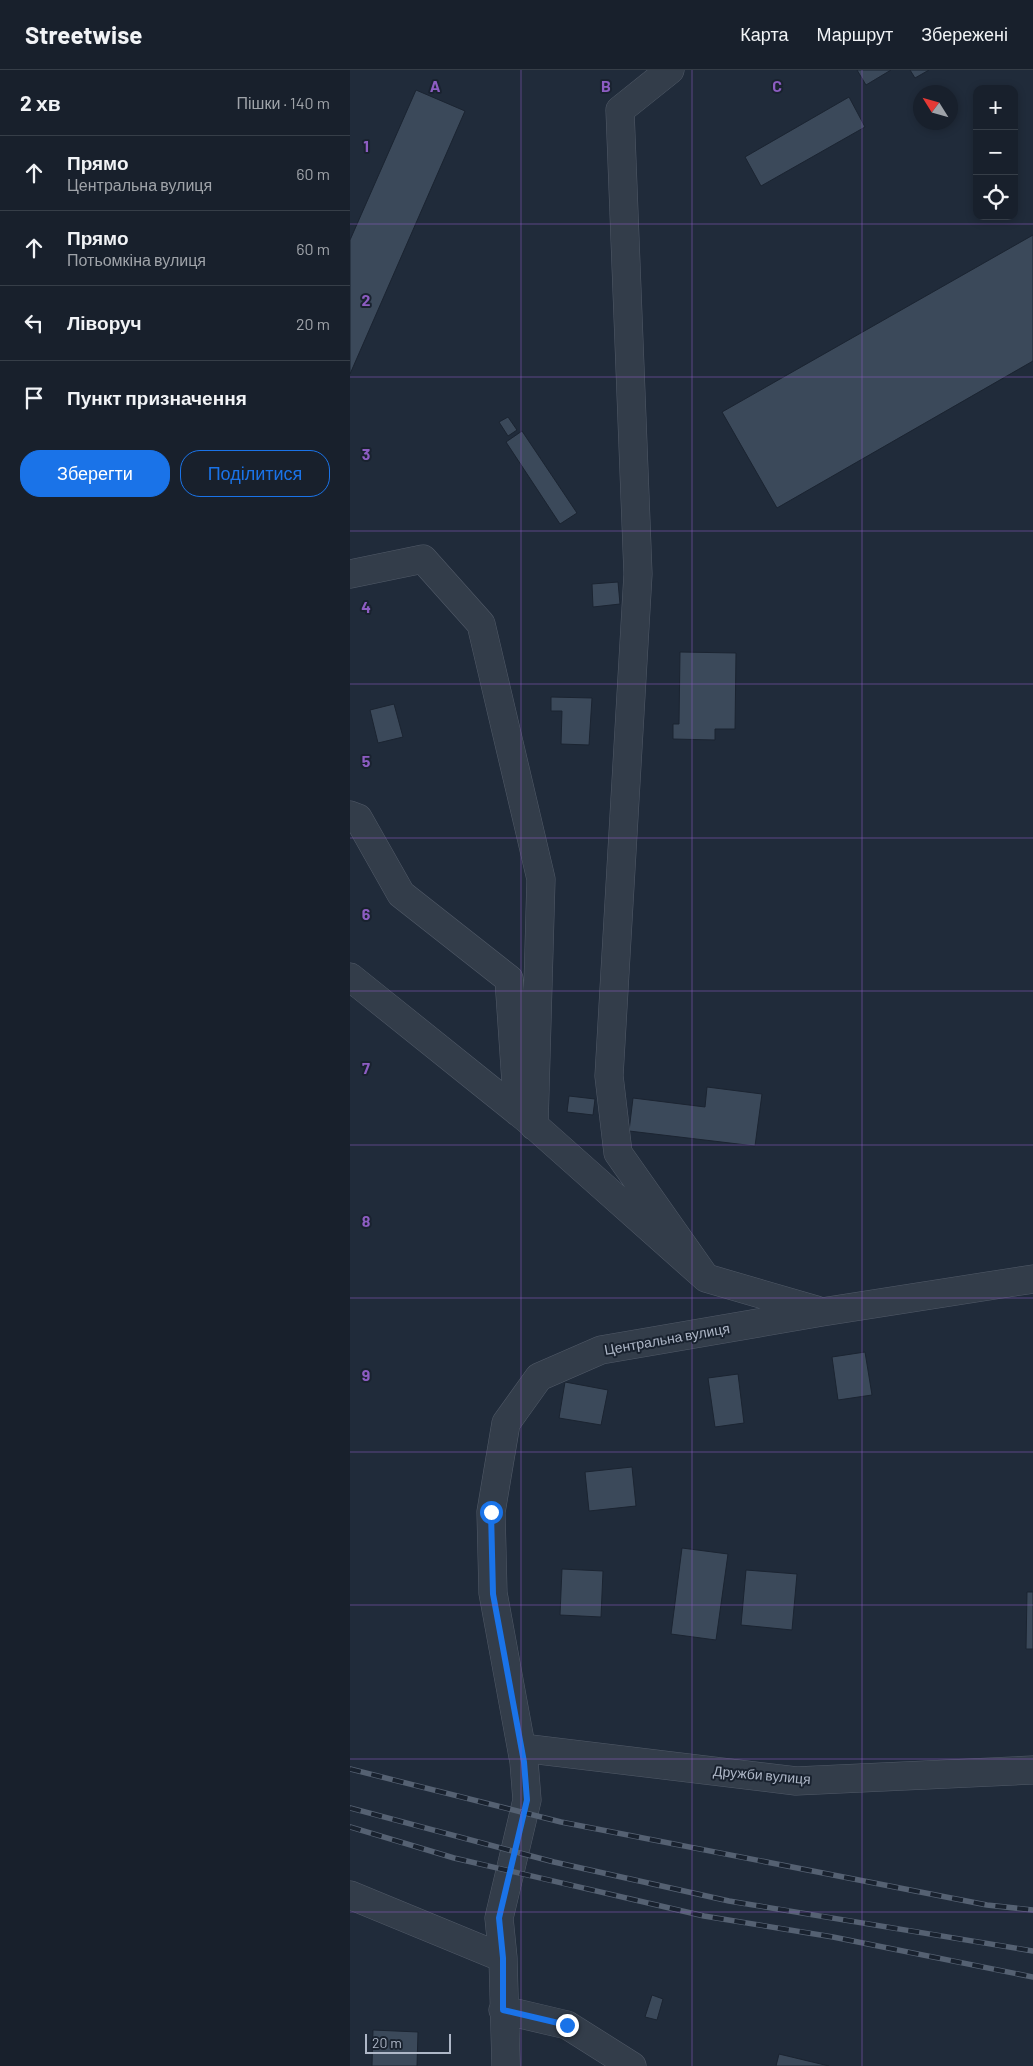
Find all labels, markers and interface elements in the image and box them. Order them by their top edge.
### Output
text: Streetwise [25,20,142,49]
text: Карта [740,23,788,45]
text: Маршрут [816,23,893,45]
text: Збережені [921,23,1008,45]
text: A [430,76,441,95]
text: B [601,76,611,95]
text: C [772,76,782,95]
north arrow [913,85,958,130]
map controls [973,85,1018,220]
button: + [973,85,1018,130]
text: 2 хв [20,90,61,115]
text: Пішки · 140 m [237,93,330,112]
button: − [973,130,1018,175]
text: 1 [363,136,369,155]
text: Прямо [67,151,129,174]
icon: ahead [20,159,48,187]
text: 60 m [296,164,330,183]
text: Центральна вулиця [67,175,212,194]
button: locate [973,175,1018,220]
text: Прямо [67,226,129,249]
icon: ahead [20,234,48,262]
text: 60 m [296,239,330,258]
text: Потьомкіна вулиця [67,250,206,269]
text: 2 [362,290,371,309]
icon: left [20,309,48,337]
text: Ліворуч [67,311,142,334]
text: 20 m [296,314,330,333]
icon: arrive [20,384,48,412]
text: Пункт призначення [67,386,247,409]
text: 3 [362,444,370,463]
button: Зберегти [20,450,170,497]
button: Поділитися [180,450,330,497]
text: 4 [361,597,371,616]
text: 5 [362,751,371,770]
text: 6 [362,904,371,923]
text: 7 [362,1058,370,1077]
text: 8 [362,1211,371,1230]
street label: Центральна вулиця [603,1319,731,1358]
text: 9 [362,1365,370,1384]
route start [480,1501,503,1524]
street label: Дружби вулиця [713,1762,812,1787]
route end [556,2014,579,2037]
scale bar [365,2031,451,2054]
text: 20 m [372,2034,402,2051]

